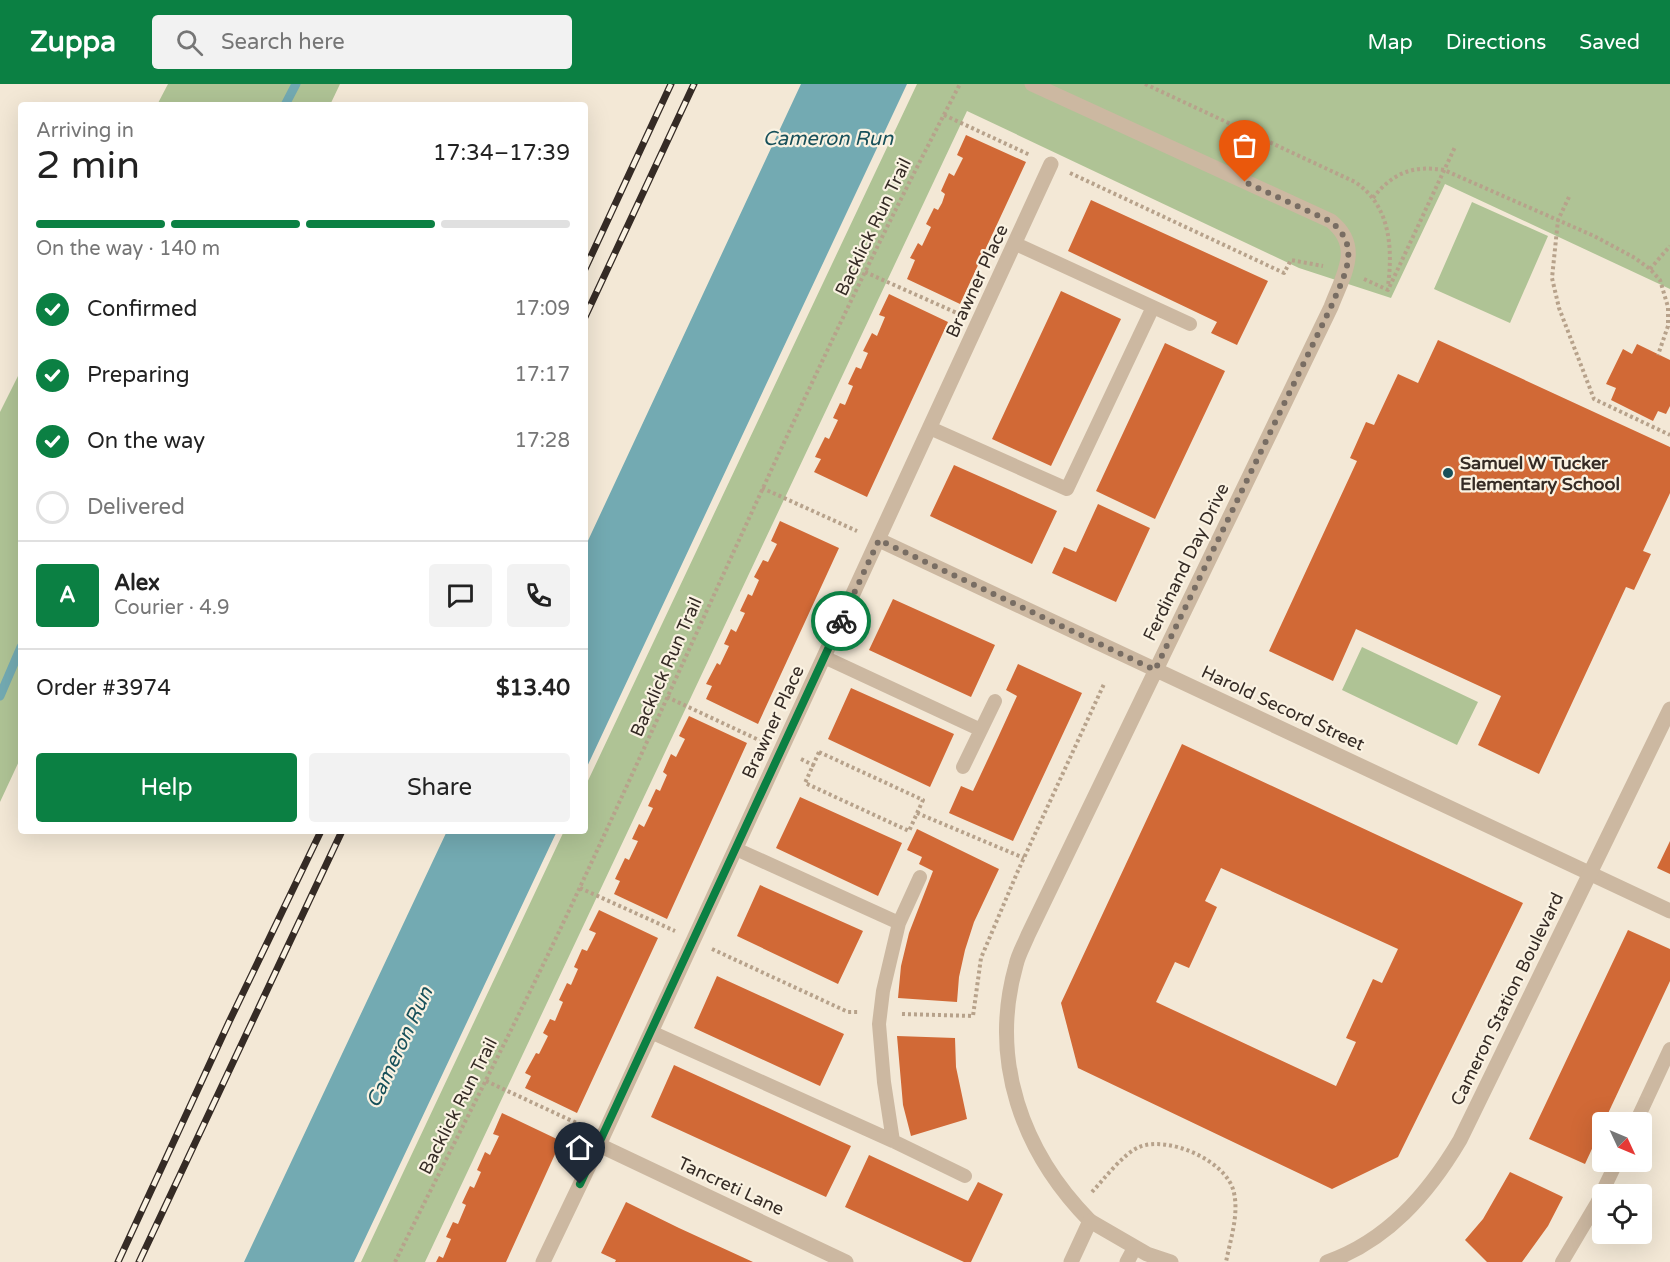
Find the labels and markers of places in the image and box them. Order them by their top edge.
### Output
pin [1219,120,1270,182]
place label: Samuel W Tucker Elementary School [1460,452,1620,495]
marker: Samuel W Tucker Elementary School [1441,466,1455,480]
pin [554,1122,605,1184]

